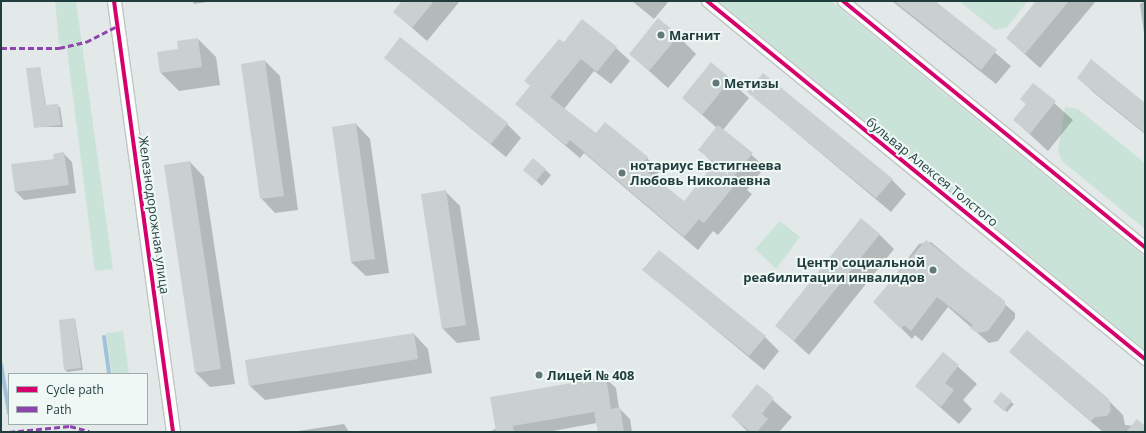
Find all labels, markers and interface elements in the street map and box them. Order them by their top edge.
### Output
place label: Магнит [669,27,720,43]
marker: Магнит [656,30,666,40]
place label: Метизы [724,75,779,91]
marker: Метизы [711,78,721,88]
street label: бульвар Алексея Толстого [863,114,1001,230]
street label: Железнодорожная улица [135,135,173,295]
place label: нотариус Евстигнеева Любовь Николаевна [630,158,782,189]
marker: нотариус Евстигнеева Любовь Николаевна [617,168,627,178]
place label: Центр социальной реабилитации инвалидов [743,255,925,286]
marker: Центр социальной реабилитации инвалидов [928,265,938,275]
place label: Лицей № 408 [547,367,634,383]
marker: Лицей № 408 [534,370,544,380]
legend [8,373,148,425]
text: Cycle path [46,381,104,398]
text: Path [46,401,72,418]

